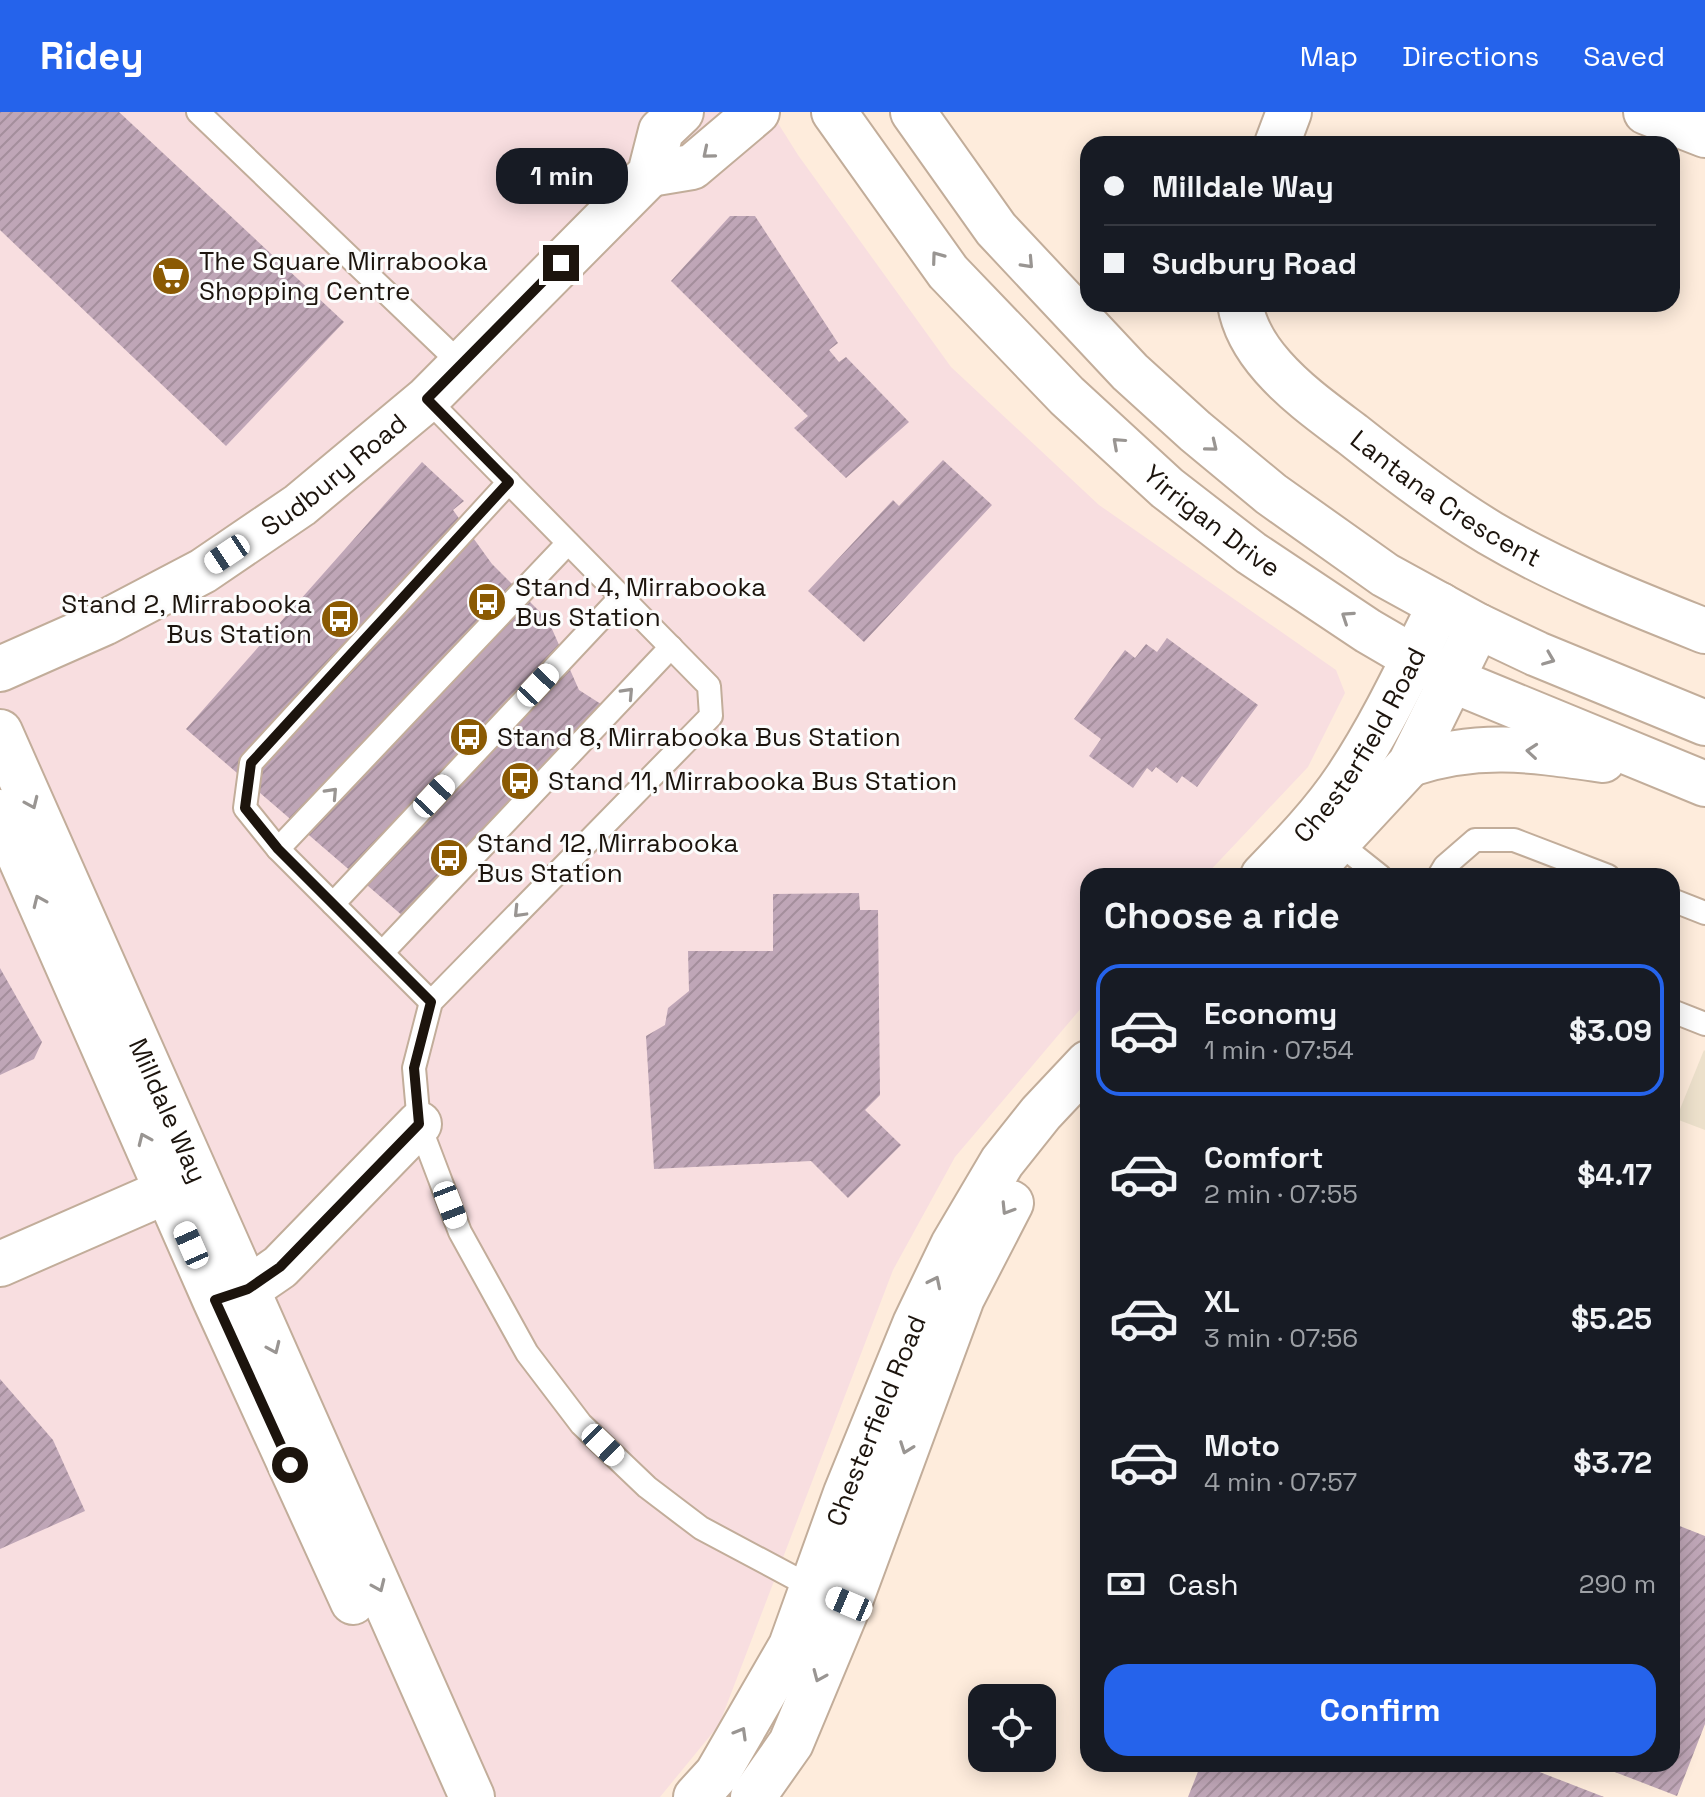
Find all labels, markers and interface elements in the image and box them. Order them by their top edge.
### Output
text: Ridey [40,32,144,80]
text: Map [1300,38,1358,74]
text: Directions [1402,38,1539,74]
text: Saved [1583,38,1665,74]
one-way arrow [703,143,718,158]
callout: 1 min [495,147,627,203]
text: 1 min [530,159,594,193]
text: Milldale Way [1152,167,1334,206]
place label: The Square Mirrabooka Shopping Centre [199,244,488,308]
text: Sudbury Road [1152,244,1357,283]
route end [543,245,579,281]
one-way arrow [932,251,947,266]
one-way arrow [1019,253,1033,268]
supermarket icon: The Square Mirrabooka Shopping Centre [150,255,192,297]
street label: Sudbury Road [254,406,414,544]
street label: Lantana Crescent [1344,422,1547,575]
one-way arrow [1203,436,1217,451]
one-way arrow [1113,439,1128,453]
street label: Yirrigan Drive [1136,457,1287,585]
car [200,531,254,577]
place label: Stand 4, Mirrabooka Bus Station [515,570,766,634]
bus stop icon: Stand 4, Mirrabooka Bus Station [466,581,508,623]
place label: Stand 2, Mirrabooka Bus Station [61,587,312,651]
bus stop icon: Stand 2, Mirrabooka Bus Station [319,598,361,640]
one-way arrow [1342,612,1356,627]
street label: Chesterfield Road [1286,642,1433,850]
one-way arrow [1541,649,1555,666]
car [513,659,563,711]
one-way arrow [619,687,633,702]
bus stop icon: Stand 8, Mirrabooka Bus Station [448,716,490,758]
place label: Stand 8, Mirrabooka Bus Station [497,720,901,754]
one-way arrow [1525,743,1538,760]
bus stop icon: Stand 11, Mirrabooka Bus Station [499,760,541,802]
place label: Stand 11, Mirrabooka Bus Station [548,764,957,798]
car [409,770,459,822]
one-way arrow [322,787,336,802]
one-way arrow [22,795,38,809]
place label: Stand 12, Mirrabooka Bus Station [477,826,739,890]
bus stop icon: Stand 12, Mirrabooka Bus Station [428,837,470,879]
text: Choose a ride [1104,893,1340,939]
one-way arrow [33,895,49,910]
one-way arrow [514,903,529,917]
icon: car [1108,994,1180,1066]
text: Economy [1204,994,1337,1033]
text: $3.09 [1569,1011,1652,1050]
street label: Milldale Way [121,1033,215,1188]
text: 1 min · 07:54 [1204,1033,1354,1067]
one-way arrow [138,1133,154,1148]
icon: car [1108,1138,1180,1210]
text: Comfort [1204,1138,1323,1177]
text: $4.17 [1577,1155,1652,1194]
text: 2 min · 07:55 [1204,1177,1358,1211]
car [430,1178,470,1232]
one-way arrow [1002,1201,1017,1215]
car [170,1218,212,1272]
one-way arrow [925,1276,941,1290]
icon: car [1108,1282,1180,1354]
text: XL [1204,1282,1240,1321]
text: $5.25 [1571,1299,1652,1338]
street label: Chesterfield Road [819,1310,934,1531]
text: 3 min · 07:56 [1204,1321,1358,1355]
one-way arrow [264,1340,280,1354]
car [577,1420,629,1470]
icon: car [1108,1426,1180,1498]
text: Moto [1204,1426,1280,1465]
one-way arrow [899,1441,916,1455]
text: $3.72 [1573,1443,1652,1482]
route start [272,1447,308,1483]
text: 4 min · 07:57 [1204,1465,1357,1499]
icon: cash [1104,1562,1148,1606]
text: Cash [1168,1565,1239,1604]
text: 290 m [1579,1567,1656,1601]
one-way arrow [369,1577,385,1592]
car [822,1584,876,1624]
button: Confirm [1104,1664,1656,1756]
one-way arrow [812,1668,829,1682]
map controls [968,1684,1056,1772]
button: locate [968,1684,1056,1772]
one-way arrow [731,1727,746,1741]

